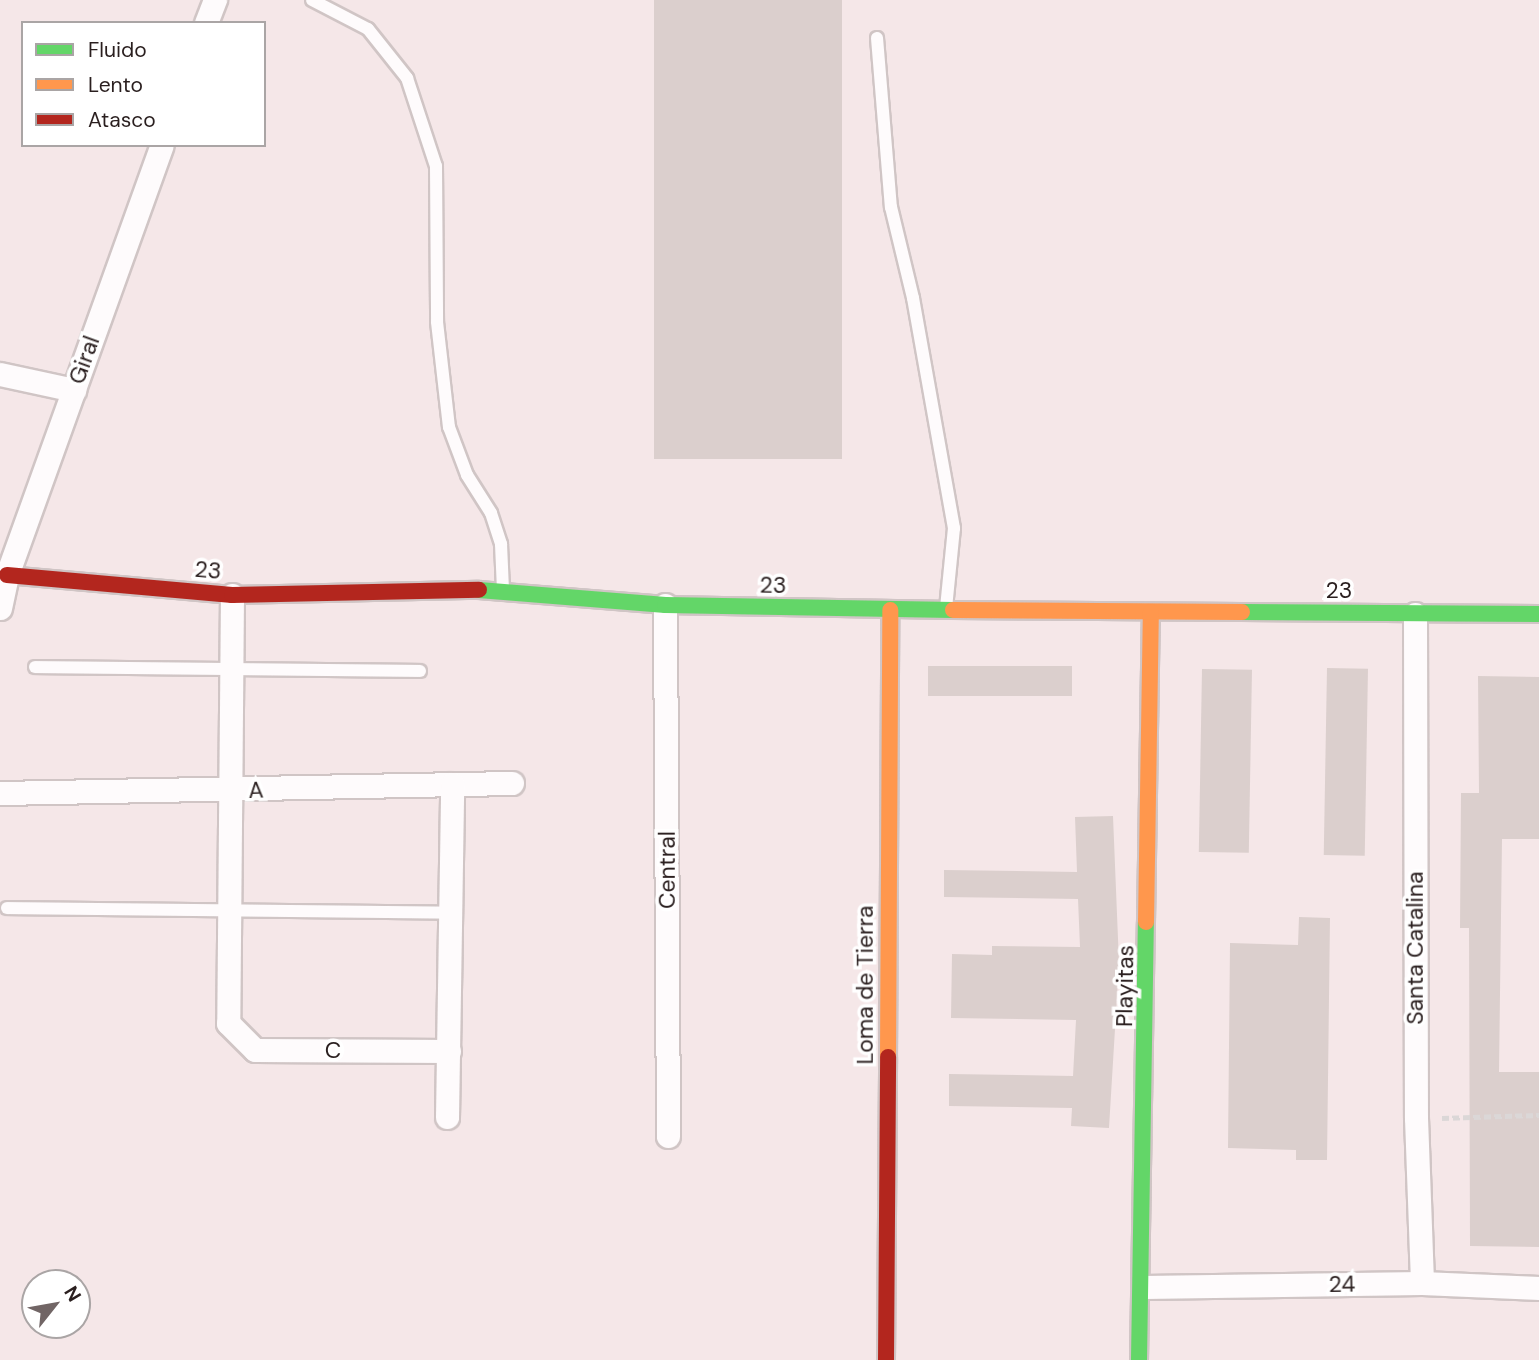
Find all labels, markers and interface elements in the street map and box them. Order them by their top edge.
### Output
legend [21,21,266,147]
text: Fluido [88,36,147,64]
text: Lento [88,71,143,99]
text: Atasco [88,106,156,134]
street label: Giral [63,332,105,388]
street label: 23 [193,555,223,585]
street label: 23 [759,571,787,599]
street label: 23 [1326,576,1352,604]
street label: A [248,776,264,804]
street label: Central [653,831,681,909]
street label: Santa Catalina [1401,871,1429,1025]
street label: Loma de Tierra [851,905,879,1065]
street label: Playitas [1110,945,1140,1027]
street label: C [325,1036,341,1064]
north arrow [21,1269,91,1339]
street label: 24 [1328,1270,1356,1298]
text: N [58,1282,87,1306]

